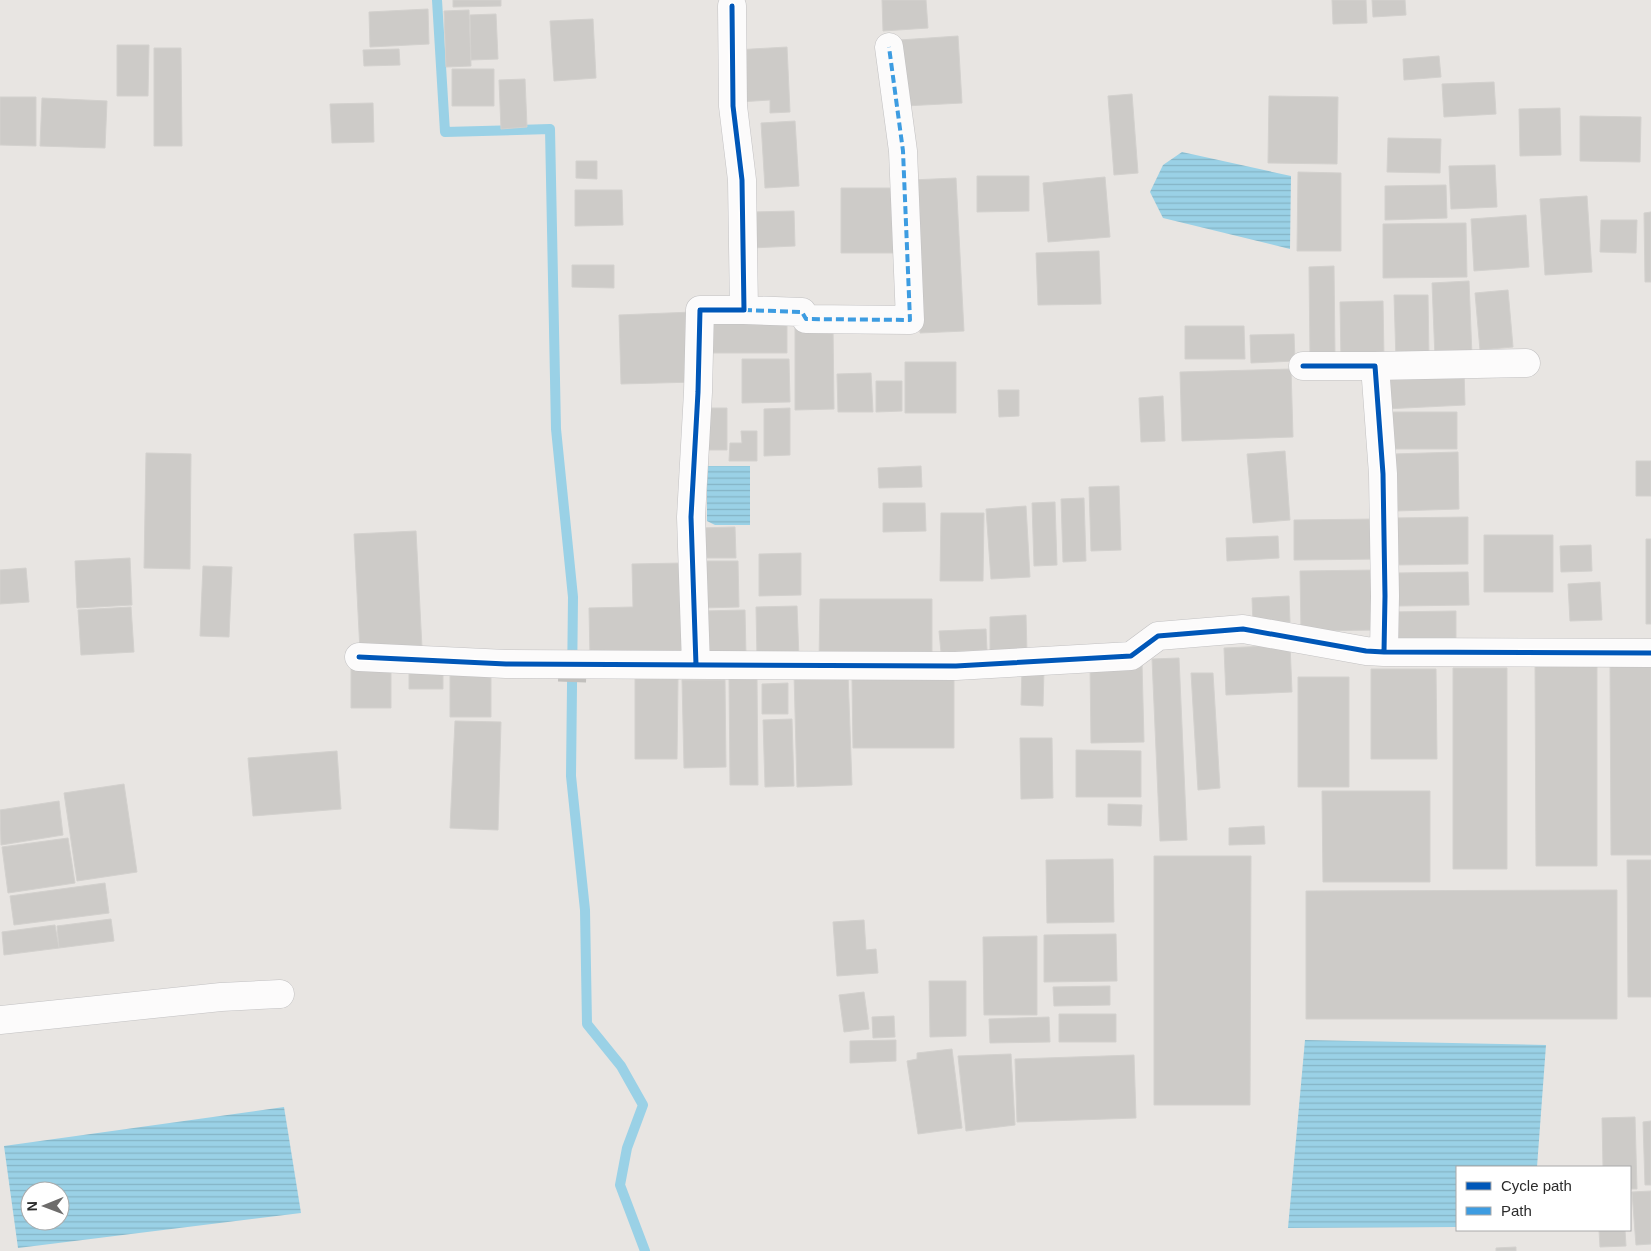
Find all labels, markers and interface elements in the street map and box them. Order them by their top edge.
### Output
legend [1456,1166,1631,1231]
text: Cycle path [1501,1177,1572,1194]
north arrow [20,1181,70,1231]
text: N [24,1201,40,1211]
text: Path [1501,1202,1532,1219]

